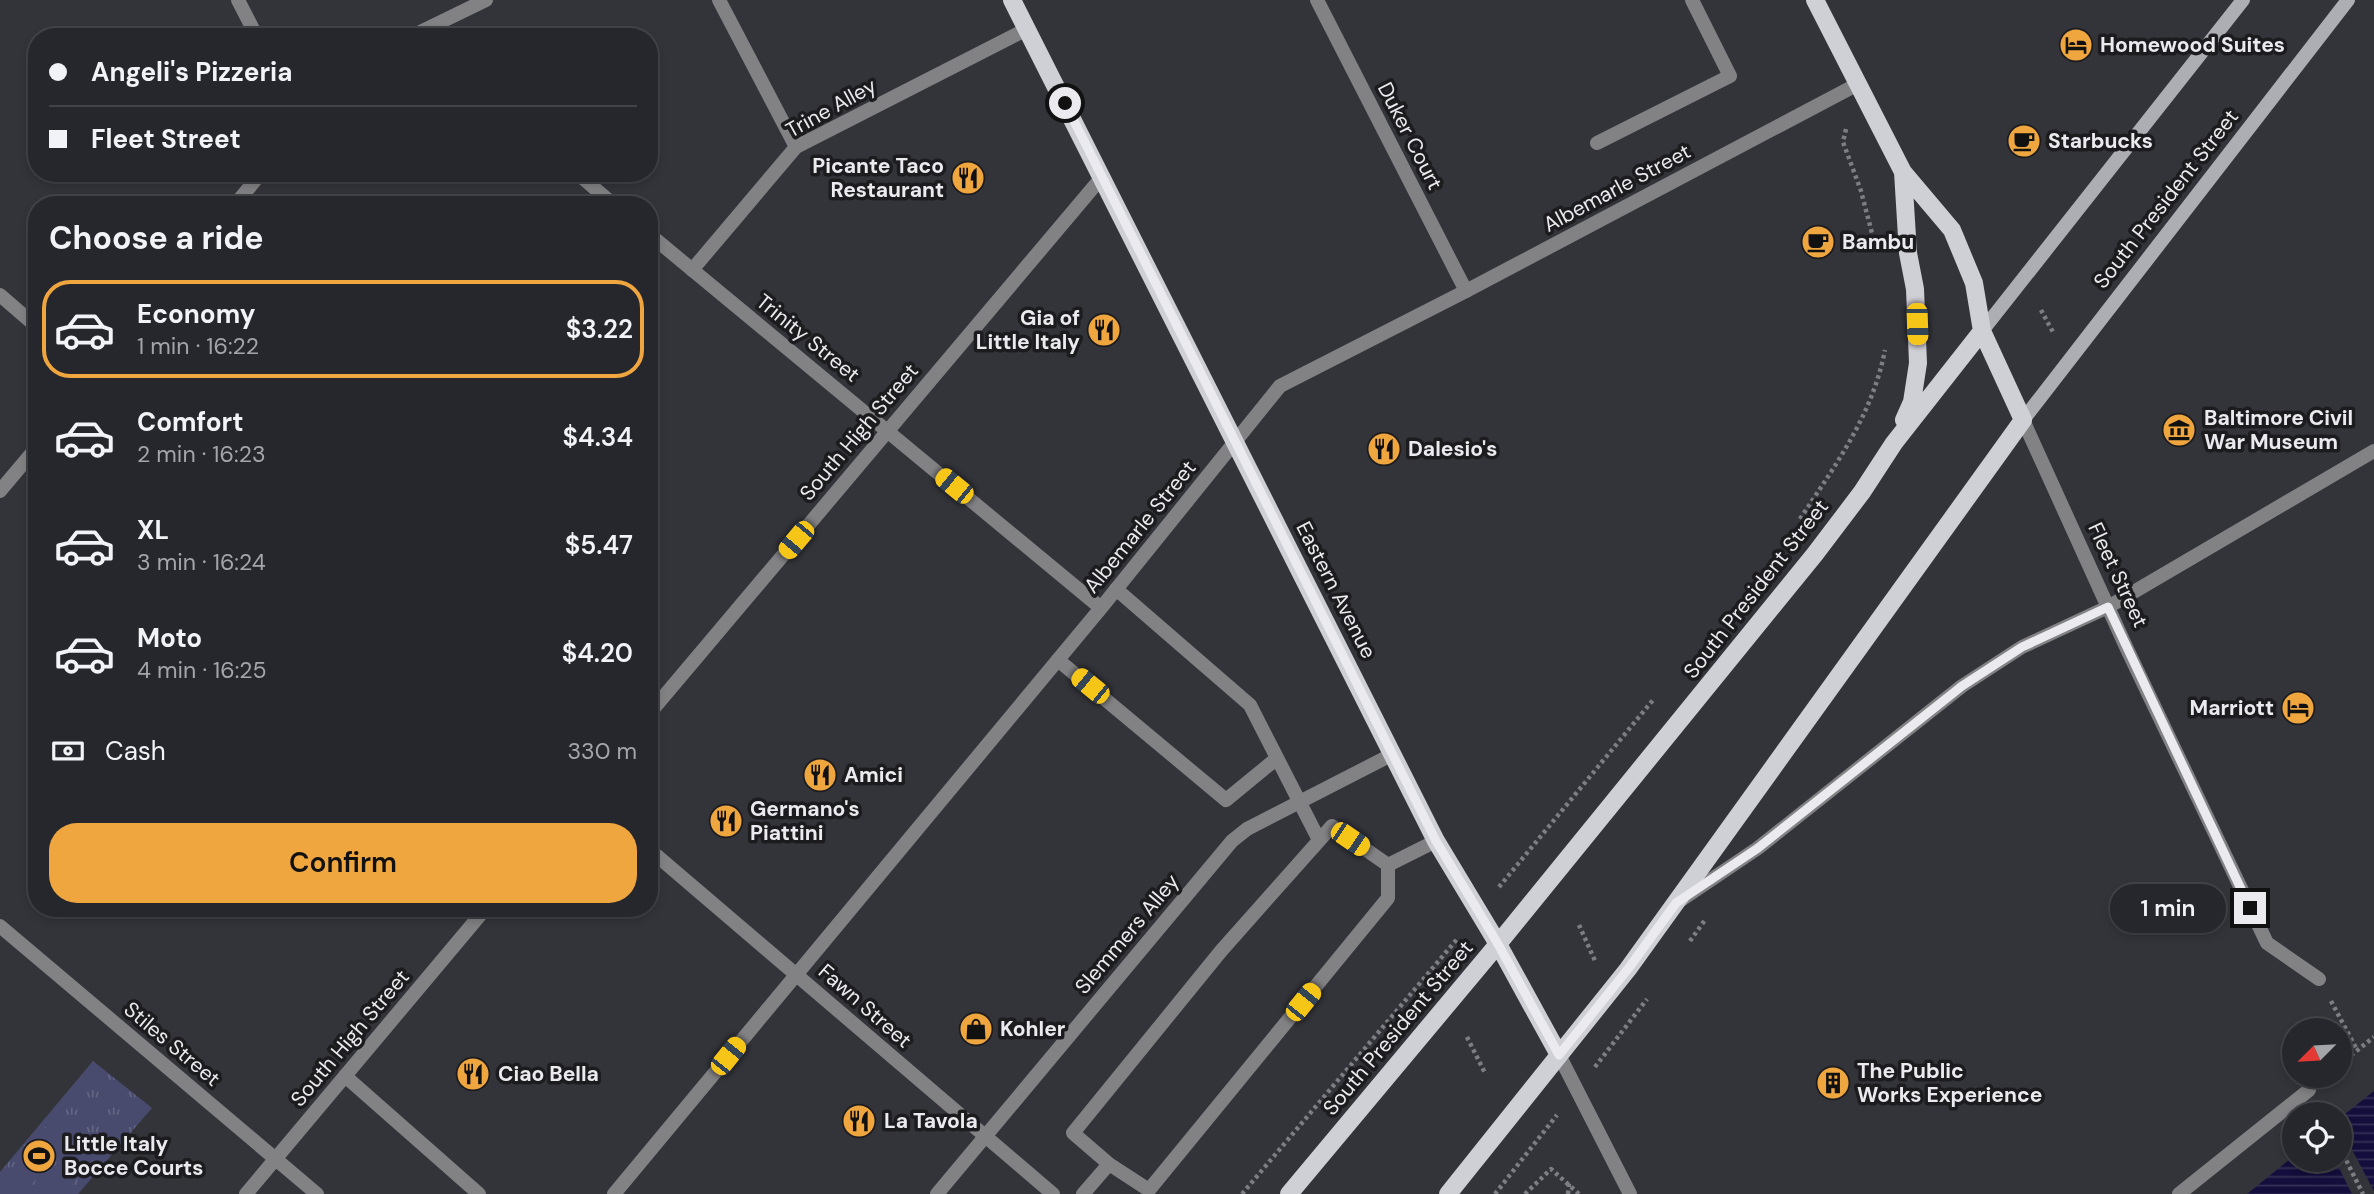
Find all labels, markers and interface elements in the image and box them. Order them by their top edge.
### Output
hotel icon: Homewood Suites [2057,26,2095,64]
place label: Homewood Suites [2100,31,2285,59]
text: Angeli's Pizzeria [91,55,292,89]
street label: Trine Alley [781,71,882,144]
street label: Duker Court [1371,77,1449,195]
route start [1049,87,1081,119]
street label: South President Street [2087,104,2245,294]
text: Fleet Street [91,122,241,156]
cafe icon: Starbucks [2005,122,2043,160]
place label: Starbucks [2048,127,2153,155]
street label: Albemarle Street [1538,137,1696,239]
place label: Picante Taco Restaurant [812,152,944,204]
restaurant icon: Picante Taco Restaurant [949,159,987,197]
text: Choose a ride [49,217,264,259]
cafe icon: Bambu [1799,223,1837,261]
place label: Bambu [1842,228,1914,256]
street label: Trinity Street [750,288,866,388]
text: Economy [137,297,255,331]
icon: car [53,298,116,361]
car [1906,303,1929,345]
place label: Gia of Little Italy [976,304,1080,356]
restaurant icon: Gia of Little Italy [1085,311,1123,349]
text: $3.22 [566,312,633,346]
text: 1 min · 16:22 [137,331,259,361]
street label: South High Street [793,358,925,506]
place label: Baltimore Civil War Museum [2204,404,2353,456]
text: Comfort [137,405,243,439]
icon: car [53,406,116,469]
museum icon: Baltimore Civil War Museum [2160,411,2198,449]
text: $4.34 [563,420,633,454]
restaurant icon: Dalesio's [1365,430,1403,468]
place label: Dalesio's [1408,435,1497,463]
text: 2 min · 16:23 [137,439,265,469]
street label: Albemarle Street [1078,455,1202,599]
car [932,465,977,507]
street label: South President Street [1677,494,1835,684]
text: XL [137,513,169,547]
icon: car [53,514,116,577]
car [775,517,818,563]
street label: Eastern Avenue [1289,517,1383,663]
street label: Fleet Street [2081,518,2155,632]
text: $5.47 [565,528,633,562]
text: 3 min · 16:24 [137,547,266,577]
text: Moto [137,621,202,655]
icon: car [53,622,116,685]
text: $4.20 [562,636,633,670]
text: 4 min · 16:25 [137,655,267,685]
car [1068,665,1113,707]
hotel icon: Marriott [2279,689,2317,727]
place label: Marriott [2190,694,2274,722]
icon: cash [49,732,87,770]
text: Cash [105,734,166,768]
text: 330 m [567,736,637,766]
restaurant icon: Amici [801,756,839,794]
place label: Amici [844,761,903,789]
place label: Germano's Piattini [750,795,860,847]
restaurant icon: Germano's Piattini [707,802,745,840]
car [1327,819,1374,859]
button: Confirm [49,823,637,903]
street label: Slemmers Alley [1069,868,1186,1000]
callout: 1 min [2110,884,2226,932]
route end [2234,892,2266,924]
text: 1 min [2141,893,2195,923]
street label: South President Street [1317,935,1479,1121]
street label: Fawn Street [812,958,918,1054]
street label: South High Street [284,964,416,1112]
car [1282,979,1325,1025]
street label: Stiles Street [118,995,226,1093]
shop icon: Kohler [957,1010,995,1048]
place label: Kohler [1000,1015,1066,1043]
north arrow [2282,1018,2352,1088]
map controls [2282,1018,2352,1172]
car [707,1033,750,1079]
restaurant icon: Ciao Bella [454,1055,492,1093]
place label: The Public Works Experience [1857,1057,2042,1109]
place label: Ciao Bella [498,1060,599,1088]
building icon: The Public Works Experience [1814,1064,1852,1102]
restaurant icon: La Tavola [840,1102,878,1140]
button: locate [2282,1102,2352,1172]
place label: La Tavola [884,1107,978,1135]
place label: Little Italy Bocce Courts [64,1130,203,1182]
sports icon: Little Italy Bocce Courts [20,1137,58,1175]

